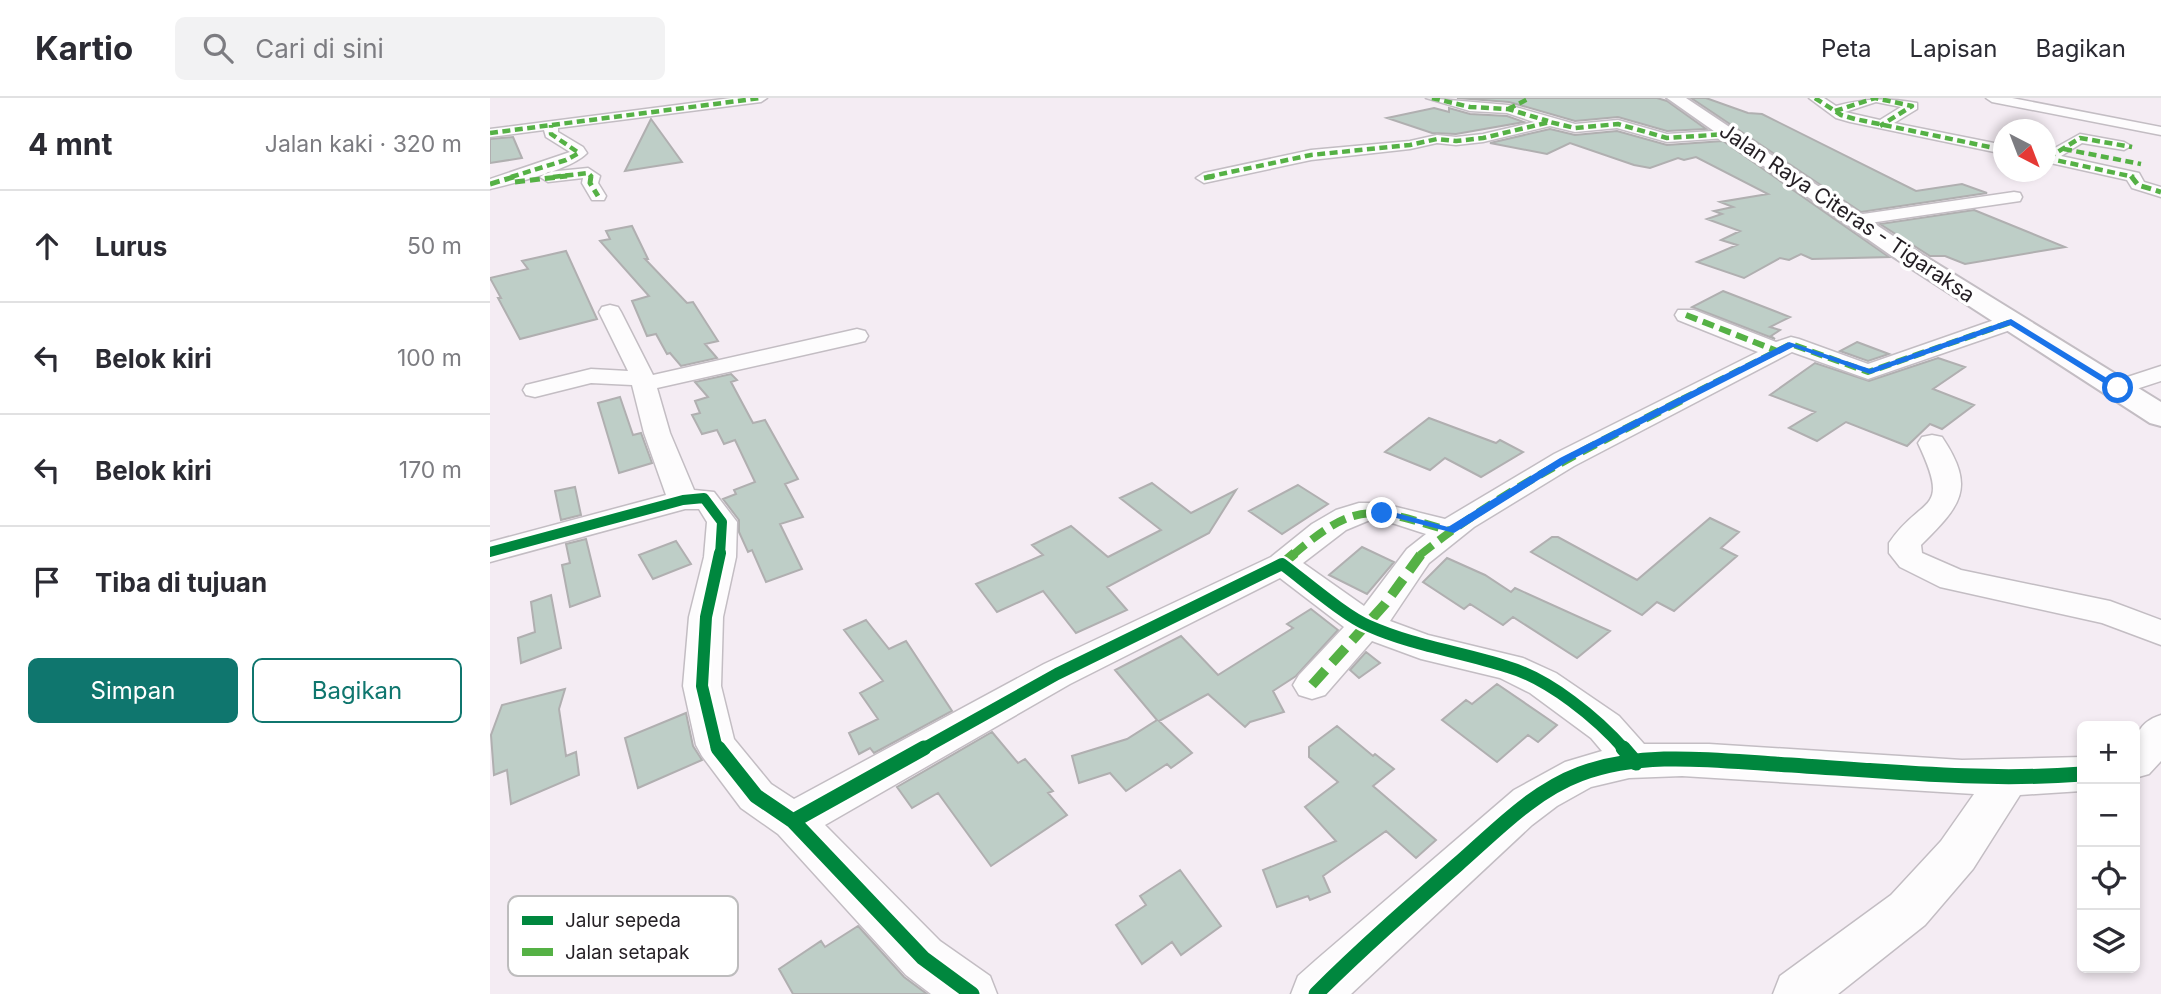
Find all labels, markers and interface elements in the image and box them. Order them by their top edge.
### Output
search box [175,17,665,80]
text: Kartio [35,28,133,68]
icon: search [199,29,237,67]
text: Cari di sini [255,33,384,64]
text: Peta [1821,34,1872,63]
text: Lapisan [1910,34,1997,63]
text: Bagikan [2035,34,2126,63]
street label: Jalan Raya Citeras - Tigaraksa [1715,118,1980,307]
north arrow [1993,119,2056,182]
text: 4 mnt [28,126,112,162]
text: Jalan kaki · 320 m [265,130,462,158]
icon: ahead [28,227,66,265]
text: Lurus [95,231,167,262]
text: 50 m [407,232,462,260]
icon: left [28,339,66,377]
text: Belok kiri [95,343,212,374]
text: 100 m [397,344,462,372]
route start [2102,372,2133,403]
icon: left [28,451,66,489]
text: Belok kiri [95,455,212,486]
text: 170 m [399,456,462,484]
route end [1366,497,1397,528]
icon: arrive [28,563,66,601]
text: Tiba di tujuan [95,567,267,598]
button: Simpan [28,658,238,723]
button: Bagikan [252,658,462,723]
map controls [2077,721,2140,973]
button: + [2077,721,2140,784]
button: − [2077,784,2140,847]
button: locate [2077,847,2140,910]
legend [508,896,738,976]
text: Jalur sepeda [565,909,681,932]
button: layers [2077,910,2140,973]
text: Jalan setapak [565,941,690,964]

